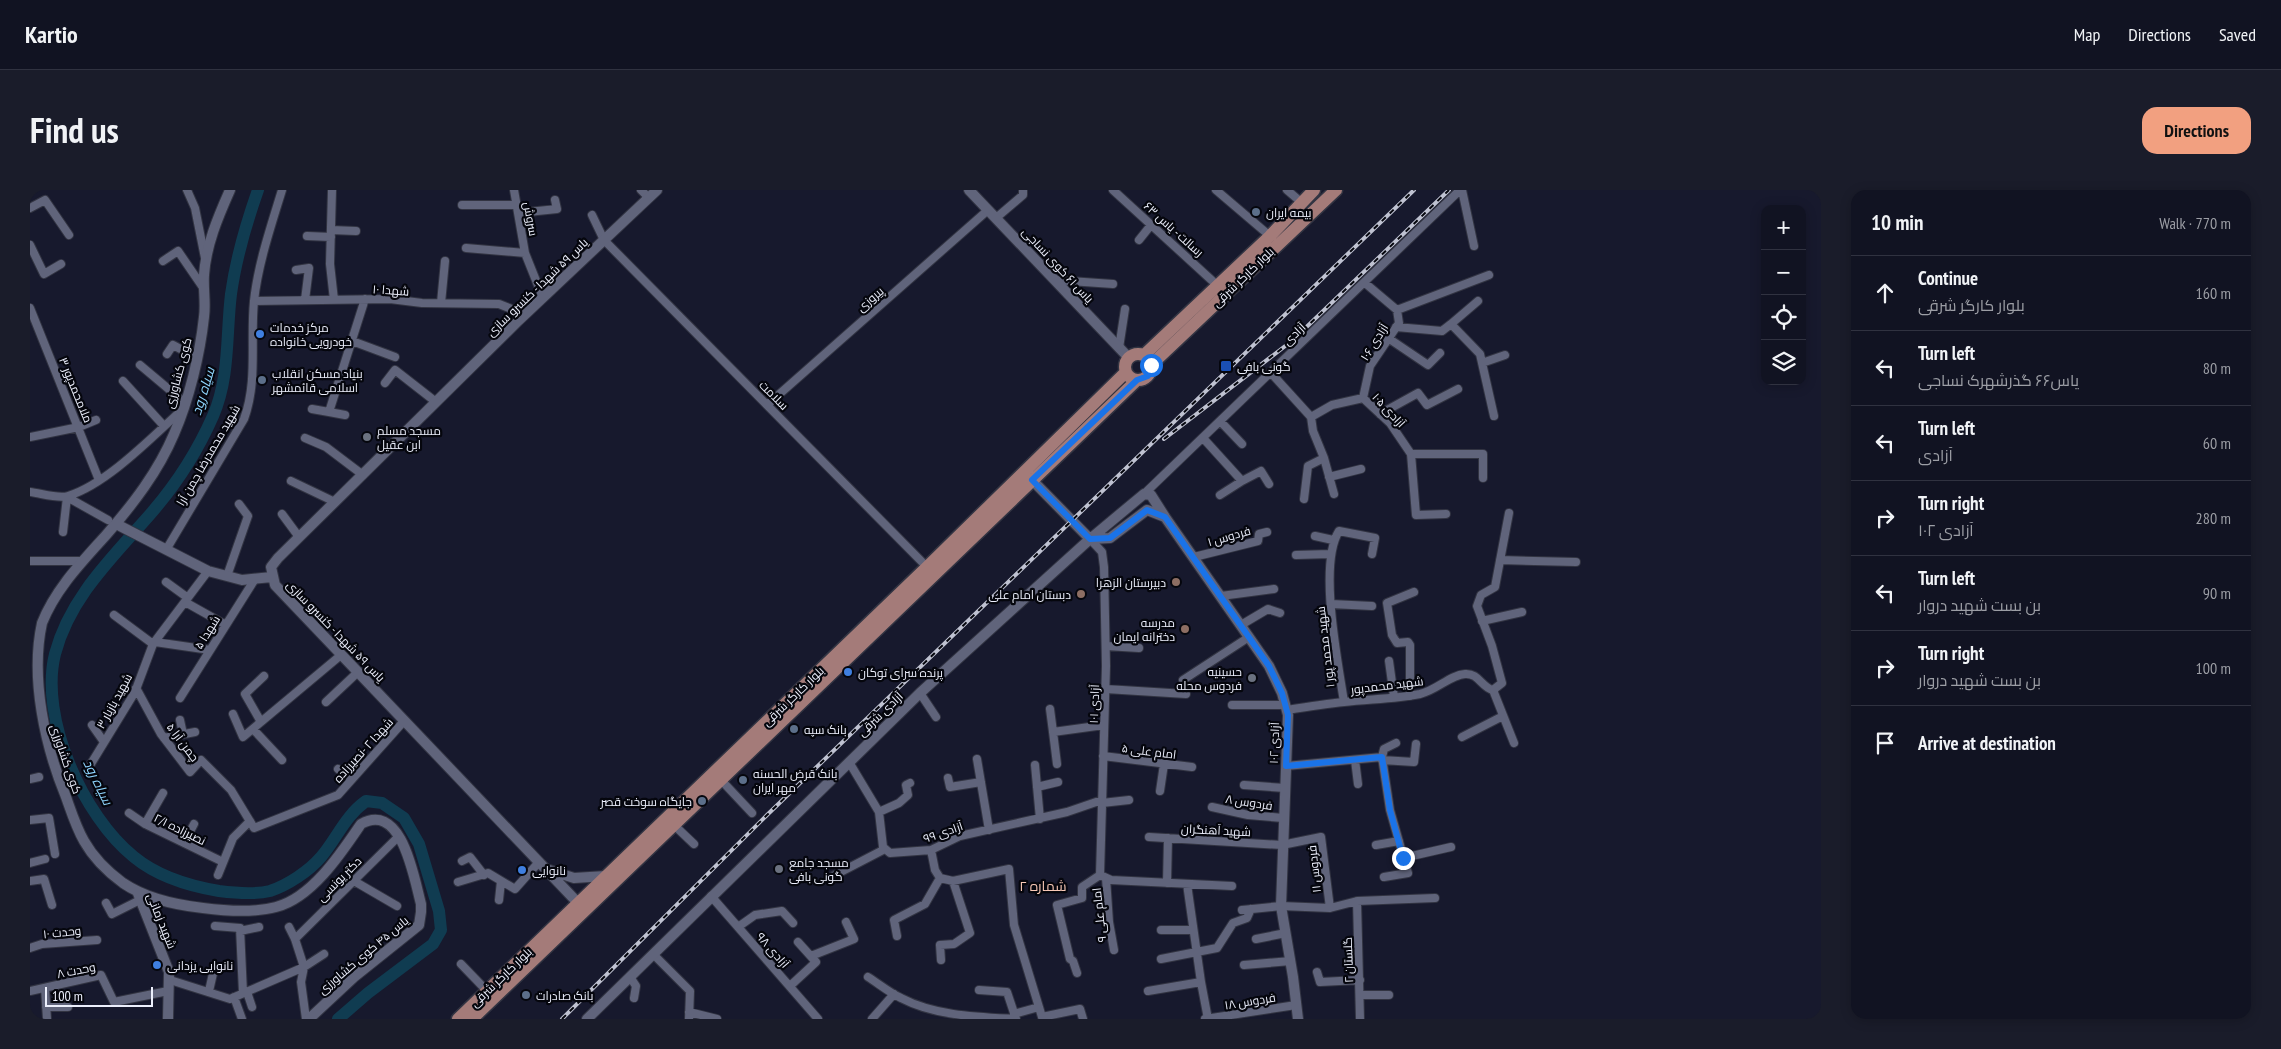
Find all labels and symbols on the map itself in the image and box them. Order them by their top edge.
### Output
street label: رسالت - یاس ۶۳ [1141,198,1207,260]
street label: سروش [521,201,541,237]
place label: بیمه ایران [1266,205,1312,220]
marker: بیمه ایران [1250,206,1262,218]
street label: یاس ۶۱ کوی نساجی [1019,224,1097,306]
street label: یاس ۵۹ شهدا - کنسرو سازی [483,234,592,339]
street label: بلوار کارگر شرقی [1209,244,1277,310]
street label: شهدا ۱۰ [372,281,410,299]
street label: پیروزی [853,283,888,316]
street label: آزادی [1279,319,1309,348]
place label: مرکز خدمات خودرویی خانواده [270,320,352,349]
street label: آزادی ۱۰۶ [1357,320,1392,363]
marker: مرکز خدمات خودرویی خانواده [254,328,266,340]
street label: کوی کشاورزی [161,336,195,410]
route start [1140,354,1163,377]
street label: ملامحمدپور ۳ [54,355,96,426]
marker: گونی بافی [1219,359,1233,373]
place label: گونی بافی [1237,359,1291,374]
water label: سیاه رود [187,365,219,417]
place label: بنیاد مسکن انقلاب اسلامی قائمشهر [271,366,363,395]
marker: بنیاد مسکن انقلاب اسلامی قائمشهر [256,374,268,386]
street label: سلامت [756,377,792,413]
street label: آزادی ۱۰۵ [1369,390,1409,431]
street label: شهید محمدرضا چمن آرا [173,402,245,509]
place label: مسجد مسلم ابن عقیل [377,423,441,452]
marker: مسجد مسلم ابن عقیل [361,431,373,443]
street label: فردوس ۱ [1206,523,1252,549]
place label: دبیرستان الزهرا [1096,575,1166,590]
marker: دبیرستان الزهرا [1170,576,1182,588]
street label: یاس ۵۹ شهدا - کنسرو سازی [284,577,389,686]
place label: دبستان امام علی [988,587,1071,603]
marker: دبستان امام علی [1075,588,1087,600]
street label: شهید محمد پور ۱ [1313,605,1339,689]
street label: شهدا ۵ [191,612,223,651]
place label: مدرسه دخترانه ایمان [1113,615,1175,644]
marker: مدرسه دخترانه ایمان [1179,623,1191,635]
street label: بلوار کارگر شرقی [759,663,827,729]
place label: حسینیه فردوس محله [1176,664,1242,693]
place label: پرنده سرای توکان [858,665,944,682]
marker: پرنده سرای توکان [842,666,854,678]
street label: شهید بازیار ۳ [93,671,135,731]
marker: حسینیه فردوس محله [1246,672,1258,684]
street label: شهید محمدپور [1349,673,1425,699]
street label: آزادی ۱۰۱ [1086,683,1102,724]
street label: آزادی شرقی [854,688,906,739]
street label: شهدا ۲ -نصیرزاده [330,714,396,785]
street label: چمن آرا ۵ [162,720,202,765]
street label: آزادی ۱۰۲ [1266,721,1282,764]
street label: کوی کشاورزی [47,722,85,796]
place label: بانک سپه [804,722,847,738]
marker: بانک سپه [788,723,800,735]
street label: امام علی ۵ [1121,740,1177,763]
water label: سیاه رود [79,756,117,808]
place label: بانک قرض الحسنه مهر ایران [753,766,838,795]
marker: بانک قرض الحسنه مهر ایران [737,774,749,786]
street label: فردوس ۸ [1224,791,1274,813]
place label: جایگاه سوخت قصر [599,794,692,809]
marker: جایگاه سوخت قصر [696,795,708,807]
street label: نصیرزاده ۲/۱ [152,810,208,848]
street label: آزادی ٩٩ [921,818,966,846]
street label: شهید آهنگران [1181,821,1251,839]
street label: فردوس ۱۱ [1304,844,1324,894]
route end [1392,847,1415,870]
street label: دکتر یونسی [313,853,365,905]
place label: مسجد جامع گونی بافی [789,855,849,884]
place label: نانوایی [532,863,566,878]
marker: مسجد جامع گونی بافی [773,863,785,875]
marker: نانوایی [516,864,528,876]
district label: شماره ۲ [1019,877,1067,895]
street label: امام علی ۹ [1089,887,1110,943]
street label: شهید زمانی [144,891,180,951]
street label: یاس ۴۵ کوی کشاورزی [315,912,412,997]
street label: وحدت ۱۰ [42,923,82,941]
street label: آزادی ۹۸ [753,929,793,972]
street label: گلستان ۲ [1340,937,1356,983]
street label: بلوار کارگر شرقی [467,944,535,1010]
place label: نانوایی یزدانی [167,958,233,973]
street label: وحدت ۸ [55,959,97,981]
marker: نانوایی یزدانی [151,959,163,971]
scale bar [45,984,152,1007]
place label: بانک صادرات [536,988,593,1003]
marker: بانک صادرات [520,989,532,1001]
street label: فردوس ۱۸ [1223,990,1277,1012]

